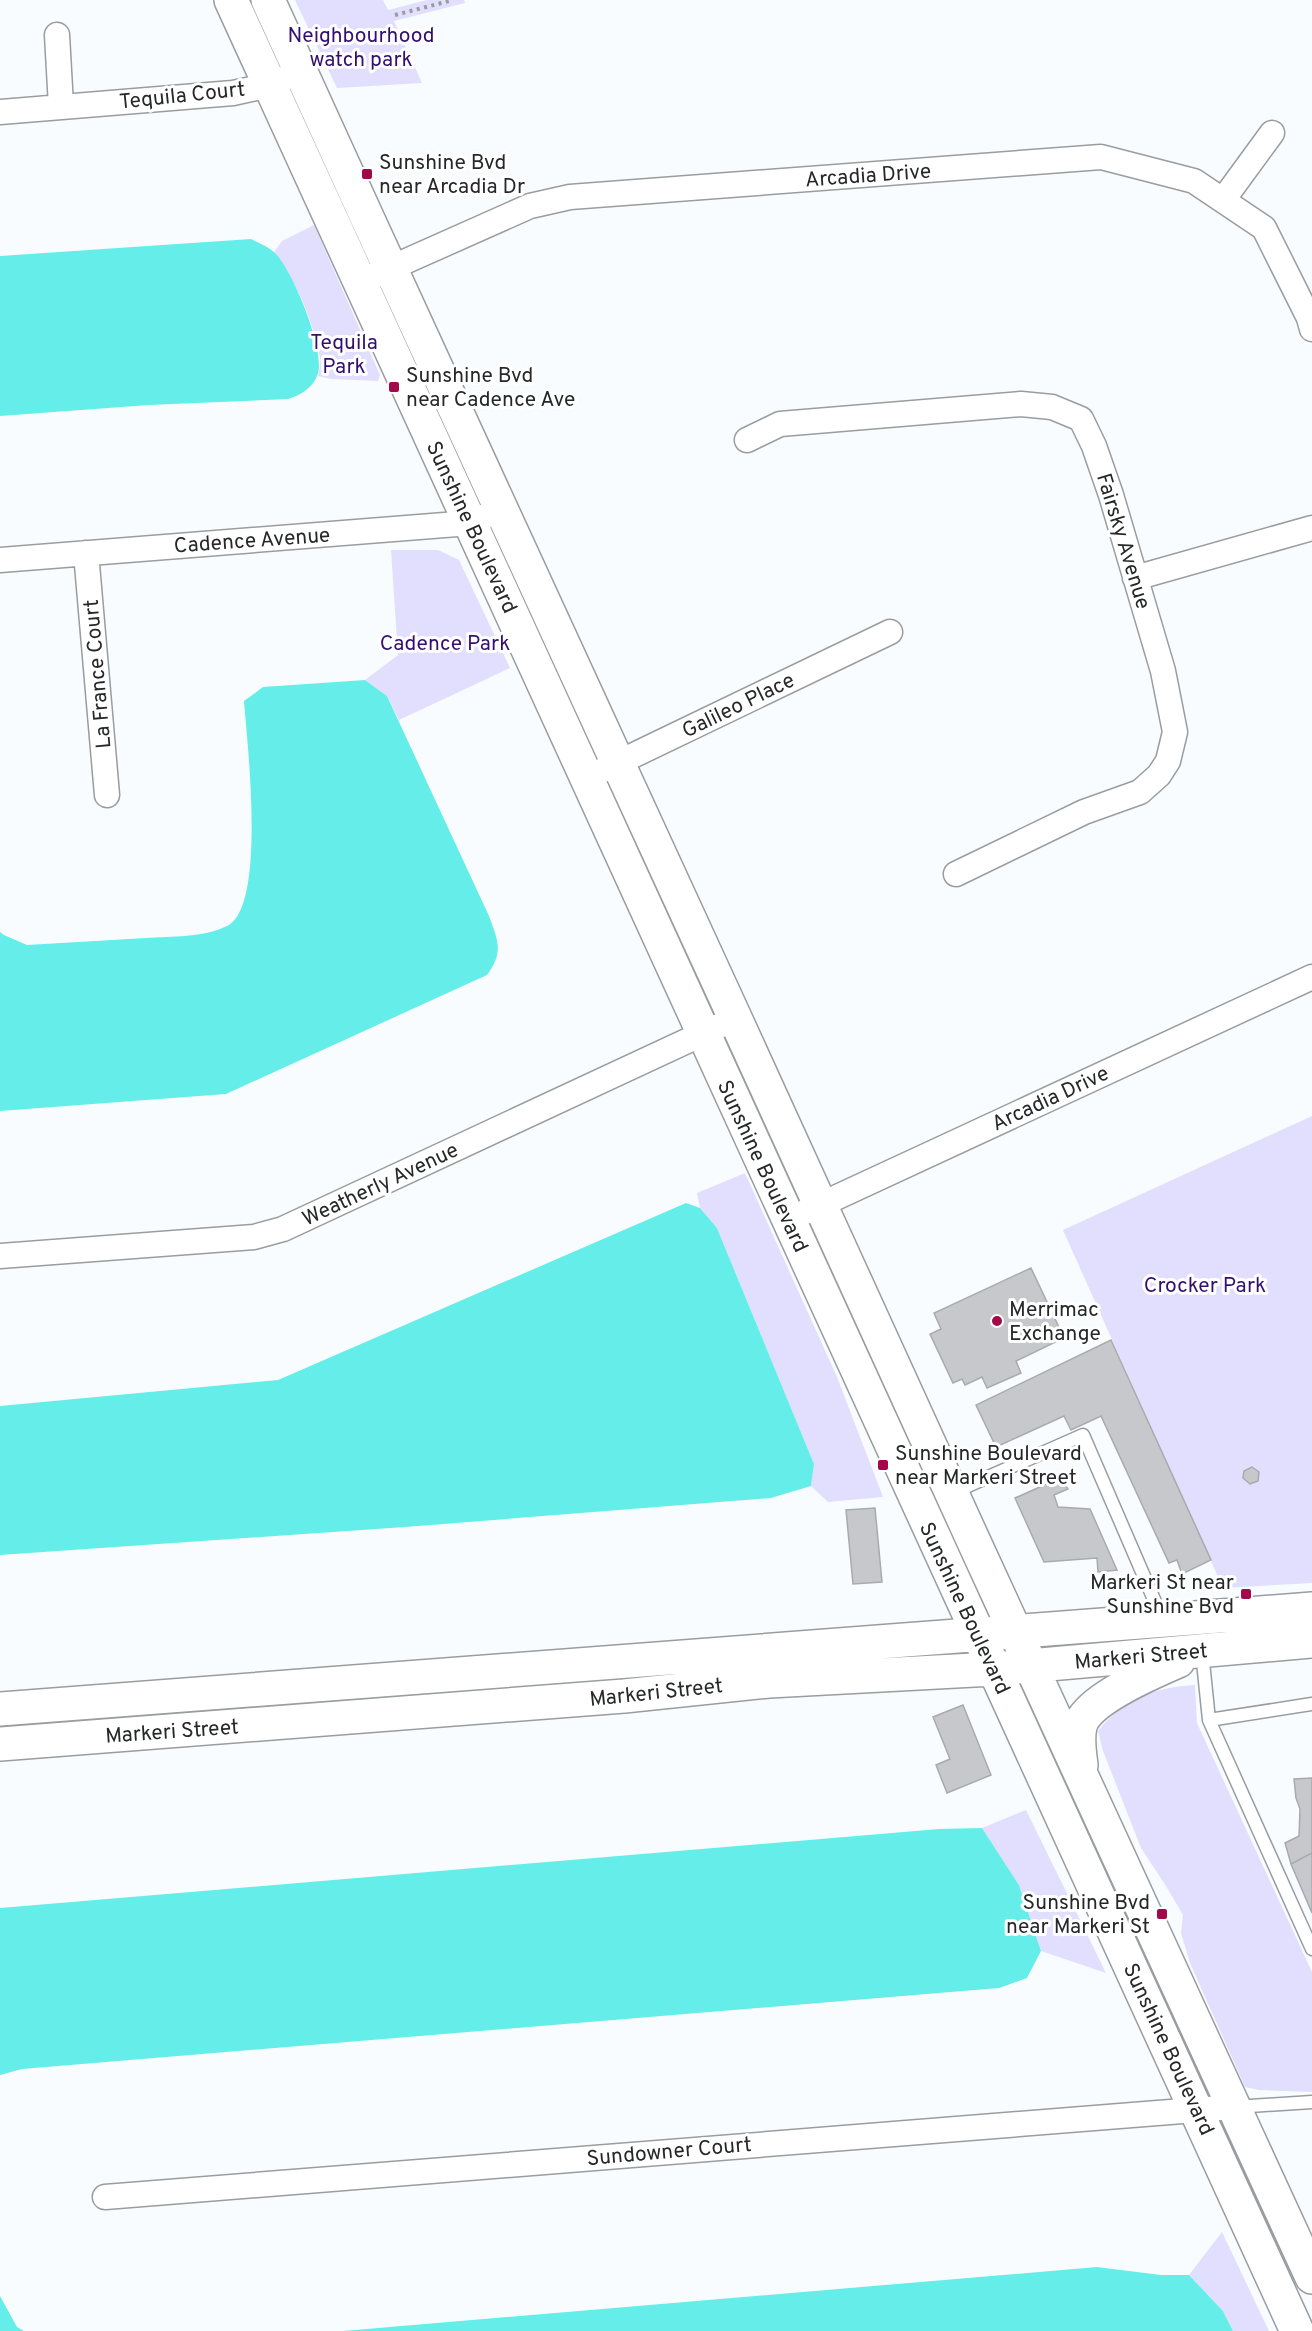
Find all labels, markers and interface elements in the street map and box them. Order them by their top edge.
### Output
park label: Neighbourhood watch park [287,23,435,74]
street label: Tequila Court [118,76,246,117]
place label: Sunshine Bvd near Arcadia Dr [379,150,525,201]
street label: Arcadia Drive [804,159,932,194]
marker: Sunshine Bvd near Arcadia Dr [360,167,374,181]
park label: Tequila Park [310,330,378,381]
place label: Sunshine Bvd near Cadence Ave [406,363,575,414]
marker: Sunshine Bvd near Cadence Ave [387,380,401,394]
street label: Sunshine Boulevard [419,437,522,618]
street label: Fairsky Avenue [1089,470,1156,613]
street label: Cadence Avenue [173,523,331,560]
street label: La France Court [79,598,118,750]
park label: Cadence Park [380,631,510,658]
street label: Galileo Place [678,667,800,745]
street label: Arcadia Drive [988,1060,1114,1138]
street label: Sunshine Boulevard [710,1076,813,1257]
street label: Weatherly Avenue [298,1137,463,1233]
park label: Crocker Park [1144,1273,1266,1300]
place label: Merrimac Exchange [1009,1297,1101,1348]
marker: Merrimac Exchange [990,1314,1004,1328]
place label: Sunshine Boulevard near Markeri Street [895,1441,1082,1492]
marker: Sunshine Boulevard near Markeri Street [876,1458,890,1472]
street label: Sunshine Boulevard [912,1518,1015,1699]
place label: Markeri St near Sunshine Bvd [1090,1570,1234,1621]
marker: Markeri St near Sunshine Bvd [1239,1587,1253,1601]
street label: Markeri Street [1073,1638,1209,1677]
street label: Markeri Street [588,1673,724,1714]
street label: Markeri Street [104,1714,240,1751]
place label: Sunshine Bvd near Markeri St [1006,1890,1150,1941]
marker: Sunshine Bvd near Markeri St [1155,1907,1169,1921]
street label: Sunshine Boulevard [1116,1959,1219,2140]
street label: Sundowner Court [585,2132,753,2173]

